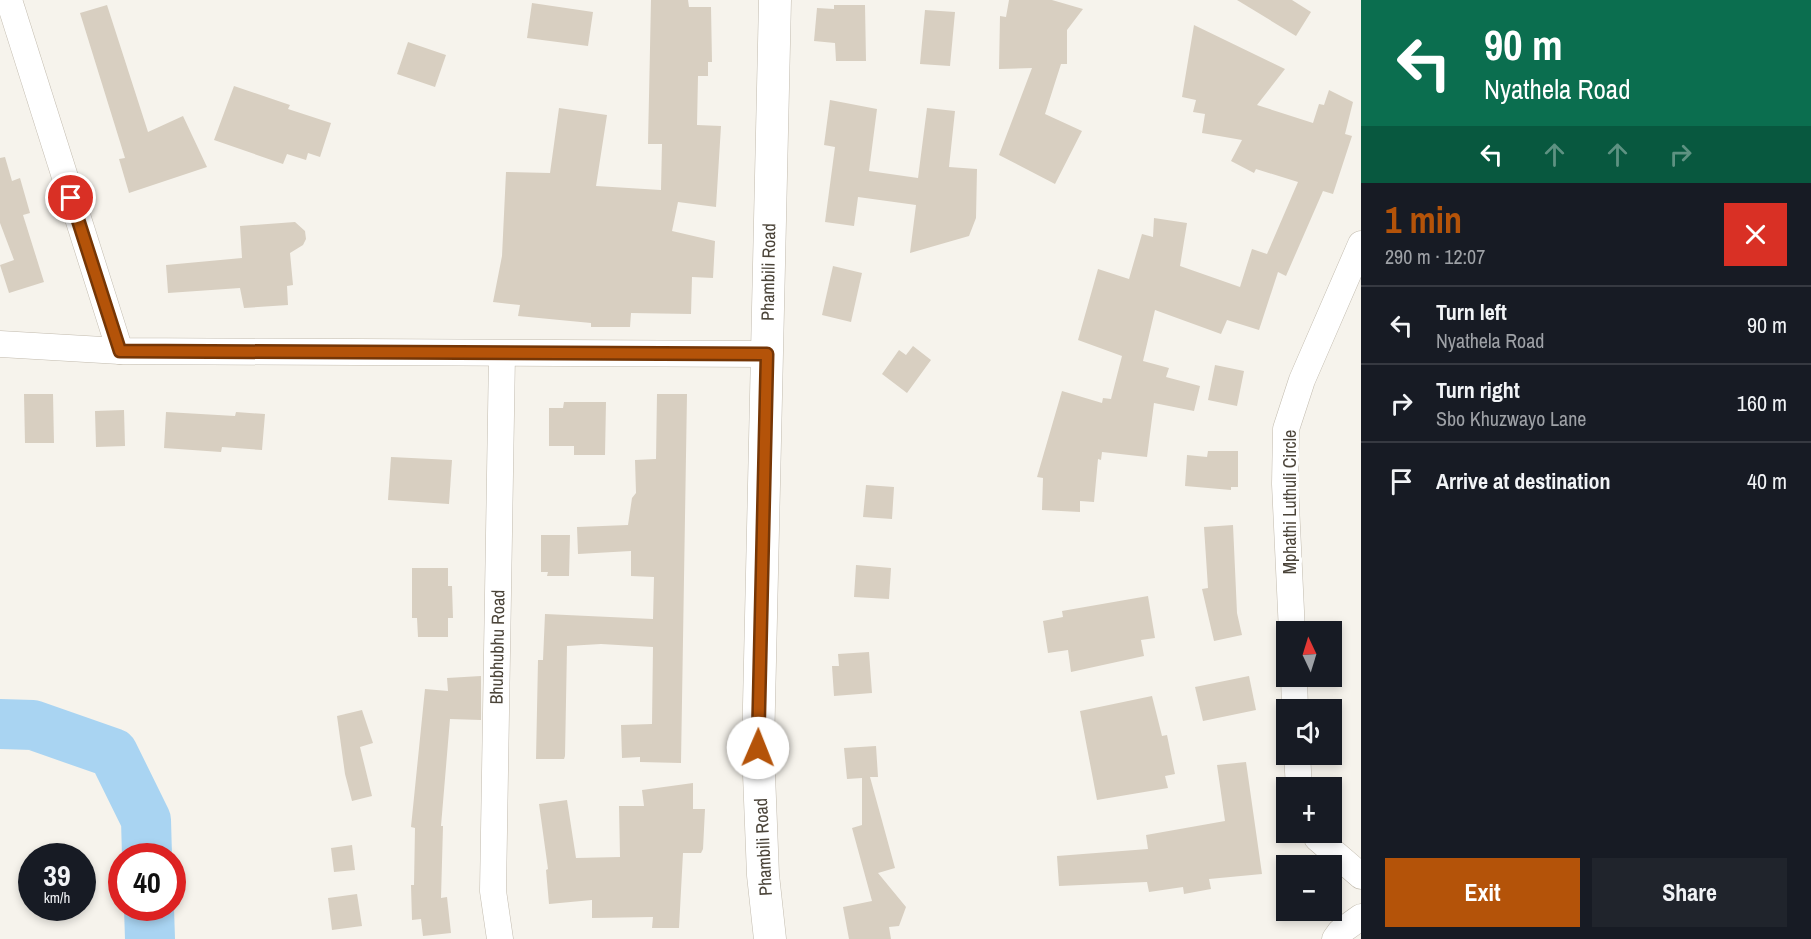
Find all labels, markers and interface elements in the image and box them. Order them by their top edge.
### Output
text: 90 m [1484,17,1563,73]
icon: left [1385,24,1463,102]
text: Nyathela Road [1484,71,1630,107]
icon: left [1475,138,1508,171]
icon: ahead [1538,138,1571,171]
icon: ahead [1601,138,1634,171]
icon: right [1664,138,1697,171]
pin [45,172,96,223]
icon: arrive [54,181,87,214]
text: 1 min [1385,196,1462,244]
button: close [1724,203,1787,266]
street label: Phambili Road [755,223,781,321]
text: 290 m · 12:07 [1385,243,1485,270]
text: Turn left [1436,297,1507,327]
icon: left [1385,309,1418,342]
text: 90 m [1747,310,1787,340]
text: Nyathela Road [1436,327,1544,354]
text: Turn right [1436,375,1520,405]
icon: right [1385,387,1418,420]
text: 160 m [1737,388,1787,418]
text: Sbo Khuzwayo Lane [1436,405,1586,432]
street label: Mphathi Luthuli Circle [1277,430,1302,574]
icon: arrive [1385,465,1418,498]
text: Arrive at destination [1436,466,1610,496]
text: 40 m [1747,466,1787,496]
street label: Bhubhubhu Road [483,589,511,705]
north arrow [1276,621,1342,687]
map controls [1276,621,1342,921]
button: sound [1276,699,1342,765]
position arrow [726,716,790,780]
button: + [1276,777,1342,843]
street label: Phambili Road [748,798,778,896]
speed limit sign: 40 [108,843,186,921]
text: 39 [43,855,71,895]
button: − [1276,855,1342,921]
button: Exit [1385,858,1580,927]
button: Share [1592,858,1787,927]
text: km/h [44,887,70,908]

